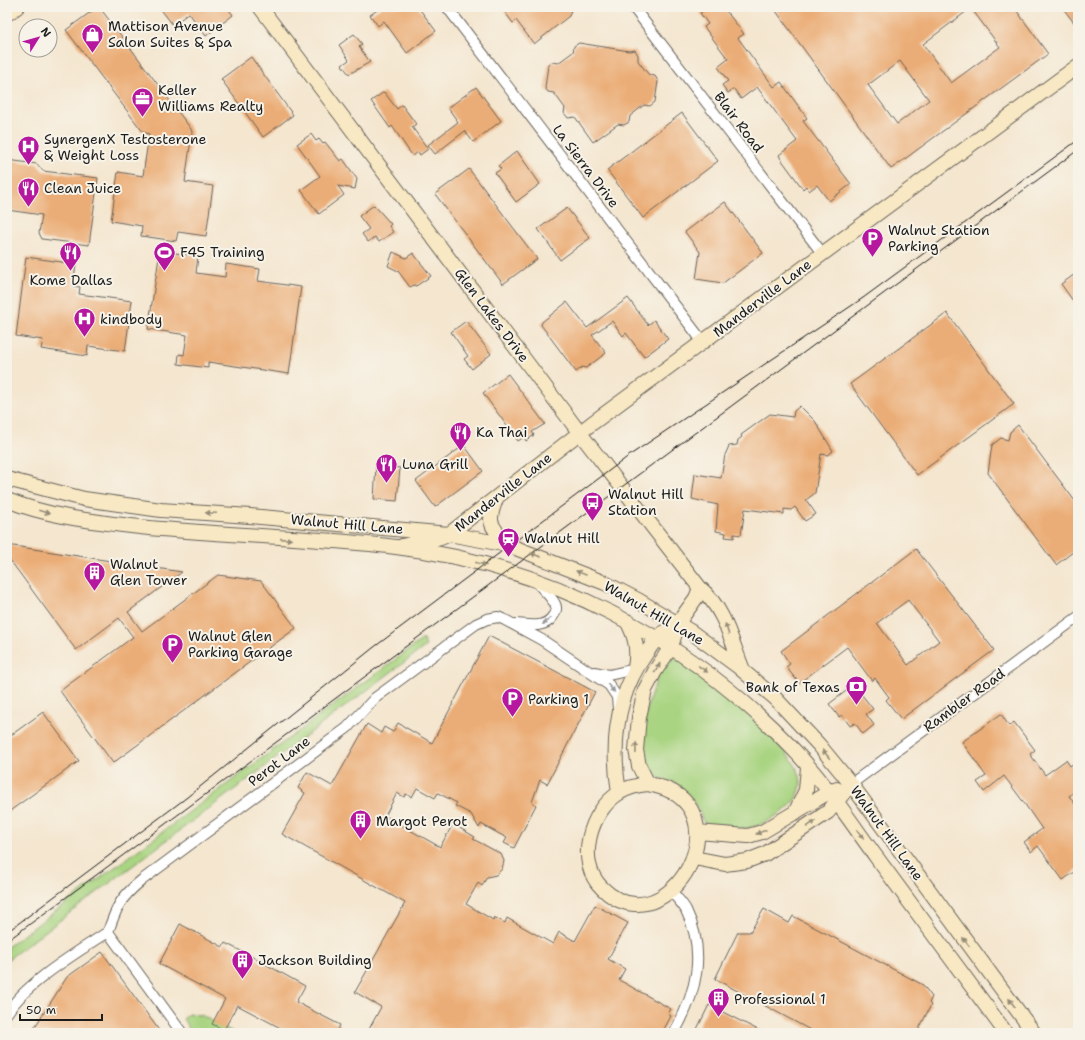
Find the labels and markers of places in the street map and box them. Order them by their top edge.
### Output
place label: Mattison Avenue Salon Suites & Spa [108,17,232,51]
shop icon: Mattison Avenue Salon Suites & Spa [79,21,105,54]
place label: Keller Williams Realty [158,81,263,115]
office icon: Keller Williams Realty [129,85,155,118]
place label: SynergenX Testosterone & Weight Loss [44,130,206,164]
hospital icon: SynergenX Testosterone & Weight Loss [16,134,42,167]
restaurant icon: Clean Juice [15,175,41,208]
place label: Clean Juice [44,179,121,197]
place label: Walnut Station Parking [888,221,990,255]
parking icon: Walnut Station Parking [859,225,885,258]
restaurant icon: Kome Dallas [58,239,84,272]
sports icon: F45 Training [151,239,177,272]
place label: F45 Training [180,243,265,261]
place label: Kome Dallas [29,271,113,289]
hospital icon: kindbody [71,306,97,339]
place label: kindbody [100,310,162,328]
restaurant icon: Ka Thai [448,419,474,452]
place label: Ka Thai [476,423,527,441]
restaurant icon: Luna Grill [374,451,400,484]
place label: Luna Grill [402,455,469,473]
place label: Walnut Hill Station [608,485,684,519]
bus stop icon: Walnut Hill Station [579,489,605,522]
station icon: Walnut Hill [496,525,522,558]
place label: Walnut Hill [524,529,600,547]
place label: Walnut Glen Tower [110,555,188,589]
building icon: Walnut Glen Tower [81,559,107,592]
place label: Walnut Glen Parking Garage [188,627,293,661]
parking icon: Walnut Glen Parking Garage [159,631,185,664]
bank icon: Bank of Texas [843,674,869,707]
place label: Bank of Texas [746,678,840,696]
parking icon: Parking 1 [500,686,526,719]
place label: Parking 1 [528,690,589,708]
building icon: Margot Perot [348,808,374,841]
place label: Margot Perot [376,812,467,830]
building icon: Jackson Building [229,947,255,980]
place label: Jackson Building [258,951,372,969]
building icon: Professional 1 [706,986,732,1019]
place label: Professional 1 [734,990,826,1008]

